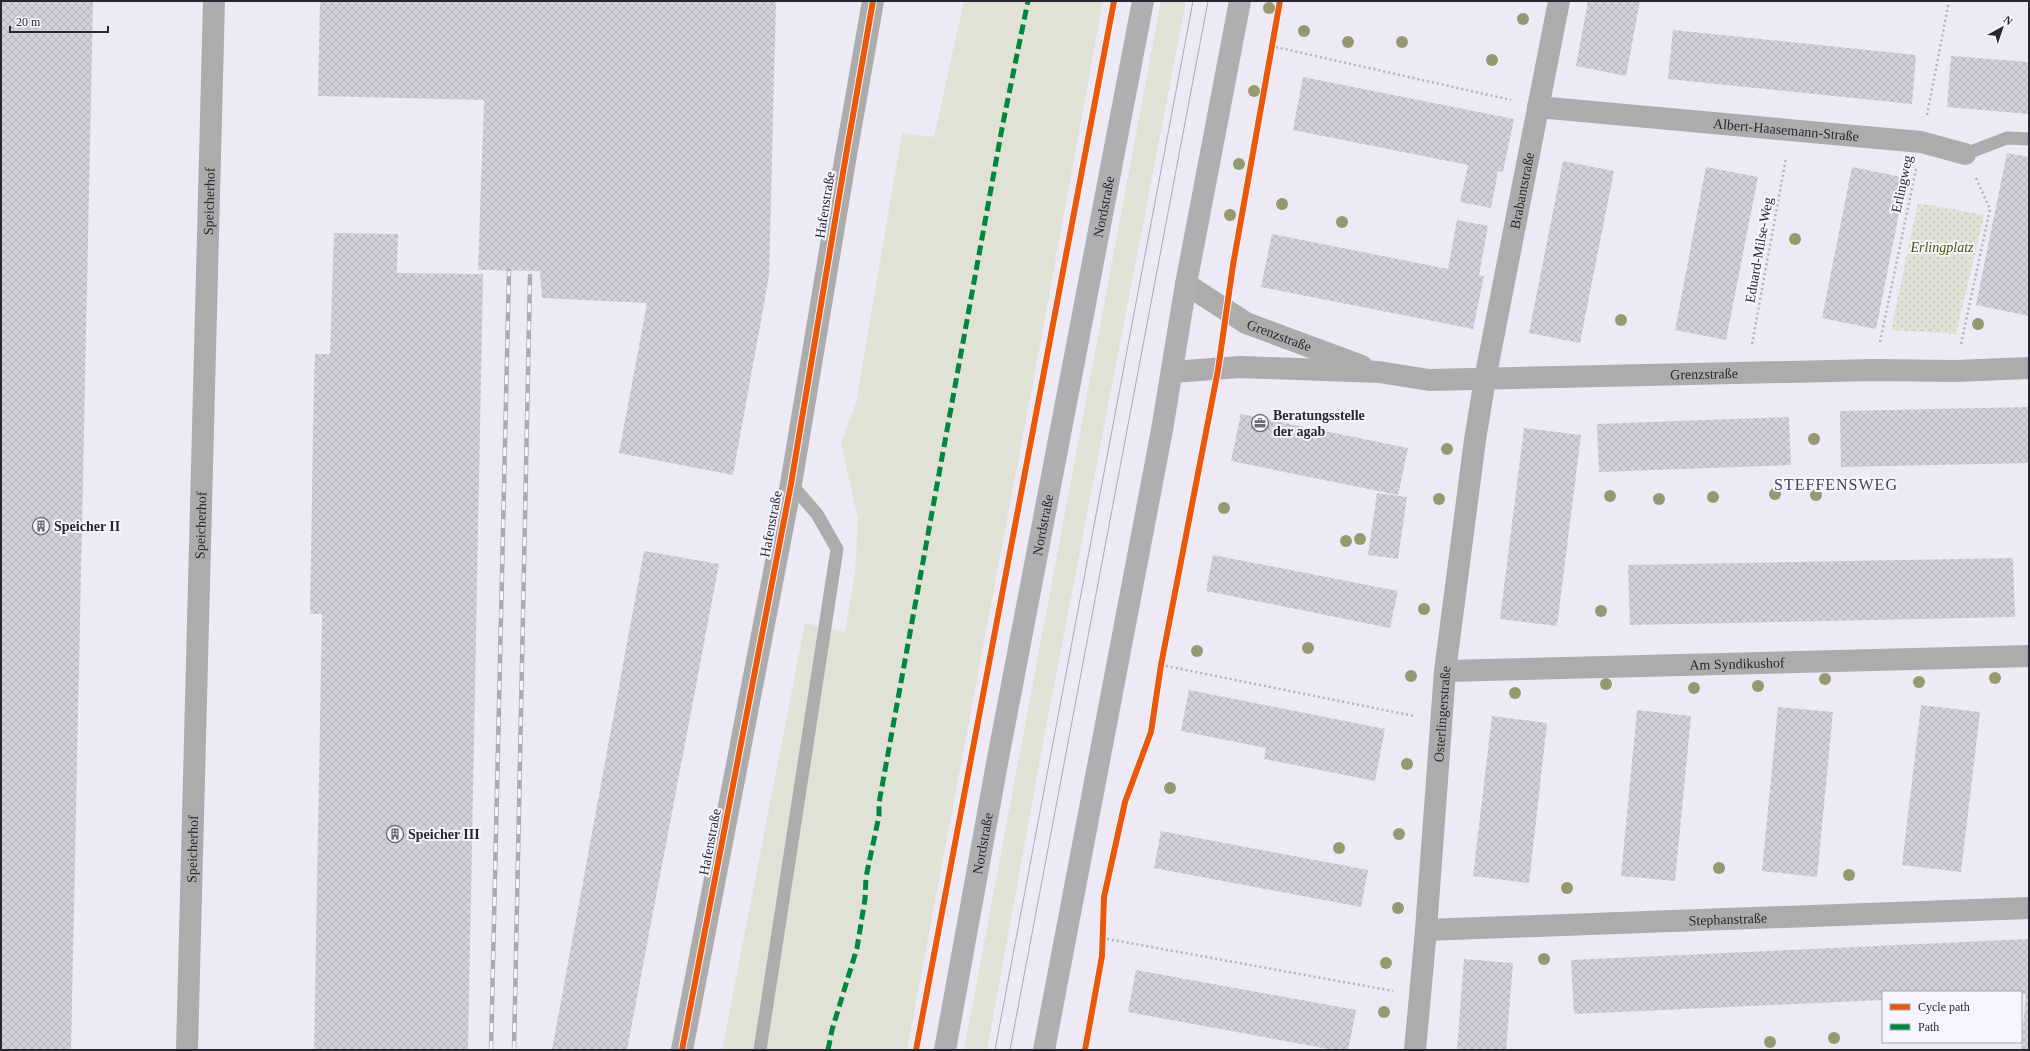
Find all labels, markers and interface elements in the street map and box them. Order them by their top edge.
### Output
scale bar [10,8,108,34]
north arrow [1982,8,2022,48]
text: N [2002,13,2015,28]
text: 20 m [16,15,41,29]
street label: Albert-Haasemann-Straße [1712,116,1859,144]
street label: Brabantstraße [1507,151,1537,230]
street label: Erlingweg [1889,154,1915,214]
street label: Speicherhof [200,167,217,235]
street label: Hafenstraße [812,170,838,240]
street label: Nordstraße [1090,175,1117,239]
street label: Eduard-Milse-Weg [1742,196,1776,304]
park label: Erlingplatz [1909,240,1974,255]
street label: Grenzstraße [1245,317,1314,354]
street label: Grenzstraße [1670,366,1738,382]
place label: Beratungsstelle der agab [1273,408,1365,439]
office icon: Beratungsstelle der agab [1250,413,1270,433]
district label: STEFFENSWEG [1774,476,1898,493]
street label: Hafenstraße [757,489,785,559]
street label: Speicherhof [192,491,209,559]
street label: Nordstraße [1029,493,1056,557]
building icon: Speicher II [31,516,51,536]
place label: Speicher II [54,519,120,534]
street label: Am Syndikushof [1689,655,1785,672]
street label: Osterlingerstraße [1431,665,1453,763]
street label: Hafenstraße [696,807,724,877]
street label: Nordstraße [970,811,995,875]
street label: Speicherhof [184,815,201,883]
building icon: Speicher III [385,824,405,844]
place label: Speicher III [408,827,480,842]
street label: Stephanstraße [1688,910,1767,928]
legend [1882,991,2022,1043]
text: Cycle path [1918,1000,1970,1014]
text: Path [1918,1020,1939,1034]

